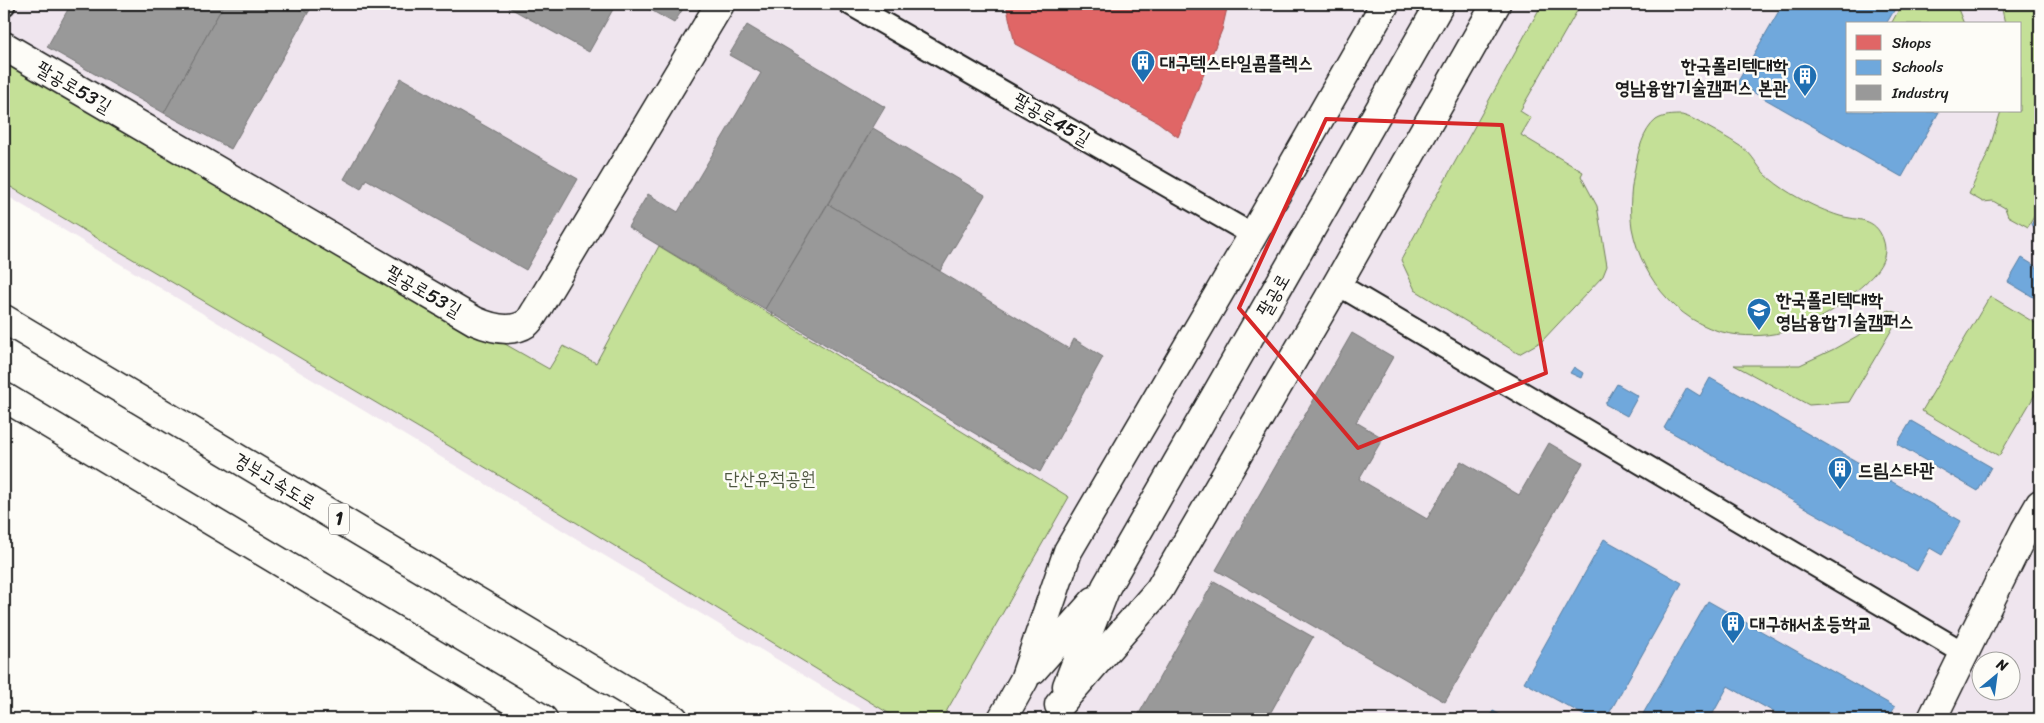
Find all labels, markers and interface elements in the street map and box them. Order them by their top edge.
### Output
legend [1846,22,2022,112]
text: Shops [1892,30,1932,56]
place label: 대구텍스타일콤플렉스 [1160,46,1313,79]
building icon: 대구텍스타일콤플렉스 [1130,49,1156,83]
place label: 한국폴리텍대학 영남융합기술캠퍼스 본관 [1615,49,1789,104]
street label: 팔공로53길 [30,52,118,122]
text: Schools [1892,54,1943,80]
building icon: 한국폴리텍대학 영남융합기술캠퍼스 본관 [1792,63,1818,97]
text: Industry [1891,80,1949,106]
street label: 팔공로45길 [1007,84,1097,154]
street label: 팔공로53길 [380,256,468,326]
street label: 팔공로 [1247,267,1299,323]
place label: 한국폴리텍대학 영남융합기술캠퍼스 [1775,283,1914,338]
school or university icon: 한국폴리텍대학 영남융합기술캠퍼스 [1746,297,1772,331]
street label: 경부고속도로 [227,443,323,519]
place label: 드림스타관 [1858,453,1935,486]
building icon: 드림스타관 [1827,456,1853,490]
park label: 단산유적공원 [724,462,816,495]
road number: 1 [329,504,349,534]
place label: 대구해서초등학교 [1750,607,1872,640]
building icon: 대구해서초등학교 [1720,610,1746,644]
north arrow [1972,650,2022,700]
text: N [1991,651,2013,678]

